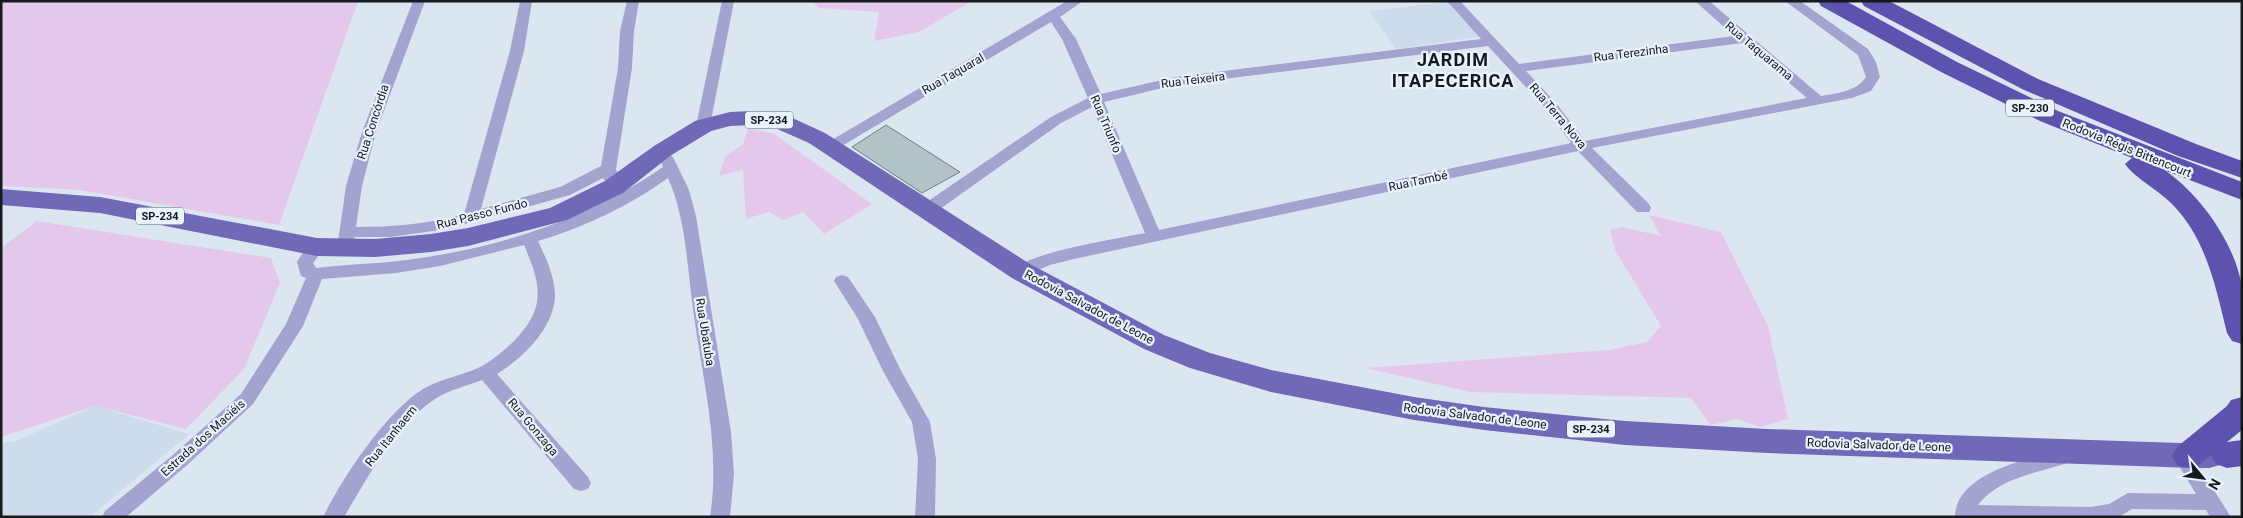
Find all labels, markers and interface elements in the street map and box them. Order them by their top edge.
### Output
street label: Rua Taquarama [1722,19,1796,83]
street label: Rua Terezinha [1593,41,1669,65]
district label: JARDIM ITAPECERICA [1392,49,1514,91]
street label: Rua Taquaral [919,51,987,97]
street label: Rua Teixeira [1160,69,1226,91]
street label: Rua Terra Nova [1527,80,1589,152]
street label: Rua Concórdia [354,83,392,161]
street label: Rua Triunfo [1088,93,1124,155]
road number: SP-230 [2006,100,2054,116]
road number: SP-234 [745,112,793,128]
street label: Rodovia Régis Bittencourt [2060,116,2194,180]
street label: Rua També [1387,168,1449,194]
street label: Rua Passo Fundo [435,196,529,232]
road number: SP-234 [136,208,184,225]
street label: Rodovia Salvador de Leone [1022,267,1156,347]
street label: Rua Ubatuba [693,297,717,367]
street label: Rua Gonzaga [505,395,561,459]
street label: Estrada dos Maciéis [158,397,248,479]
street label: Rodovia Salvador de Leone [1403,400,1547,432]
street label: Rua Itanhaem [362,403,420,469]
road number: SP-234 [1567,420,1615,438]
street label: Rodovia Salvador de Leone [1807,435,1951,455]
north arrow [2178,453,2228,503]
text: N [2205,476,2224,493]

